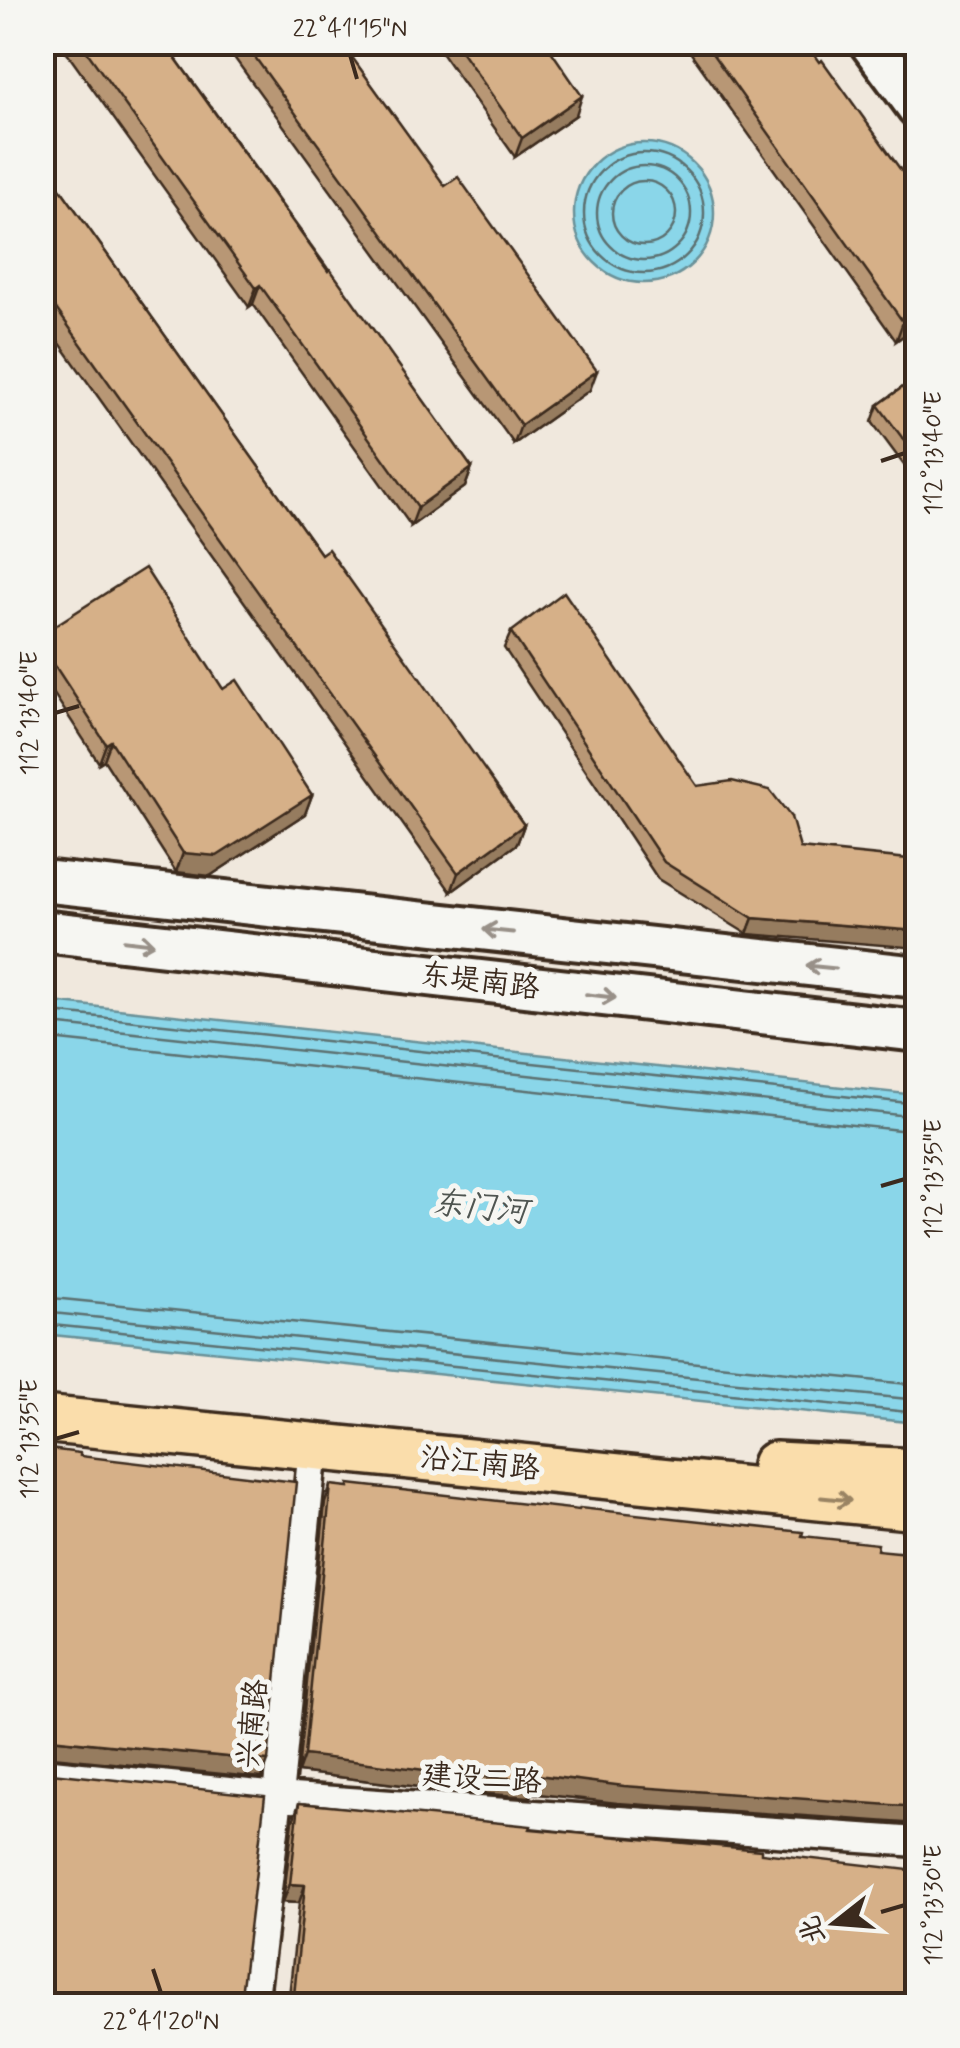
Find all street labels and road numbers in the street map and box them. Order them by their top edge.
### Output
street label: 东堤南路 [418,955,542,1009]
street label: 沿江南路 [418,1438,542,1490]
street label: 兴南路 [229,1677,277,1771]
street label: 建设二路 [421,1755,543,1803]

